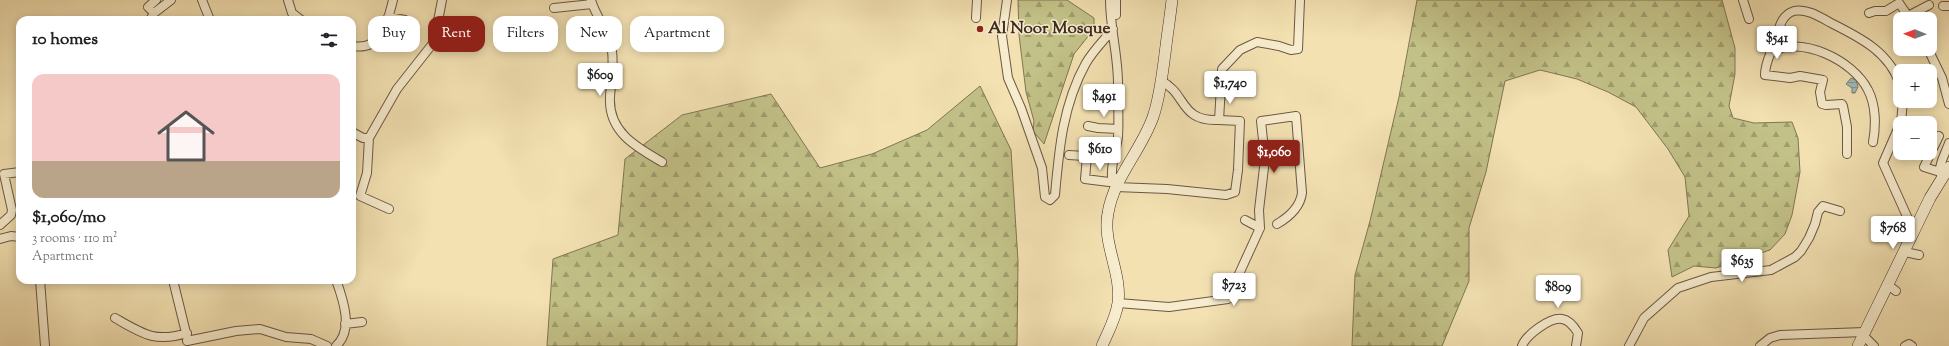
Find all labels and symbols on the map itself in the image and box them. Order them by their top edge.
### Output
north arrow [1893,12,1937,56]
place label: Al Noor Mosque [988,17,1111,41]
marker: Al Noor Mosque [975,24,985,34]
pin: $541 [1753,26,1801,60]
pin: $609 [576,63,624,97]
pin: $1,740 [1197,71,1263,105]
pin: $491 [1080,84,1128,118]
pin: $610 [1076,137,1124,171]
pin: $1,060 [1241,140,1307,174]
pin: $768 [1869,216,1917,250]
pin: $635 [1718,249,1766,283]
pin: $723 [1210,273,1258,307]
pin: $809 [1534,275,1582,309]

